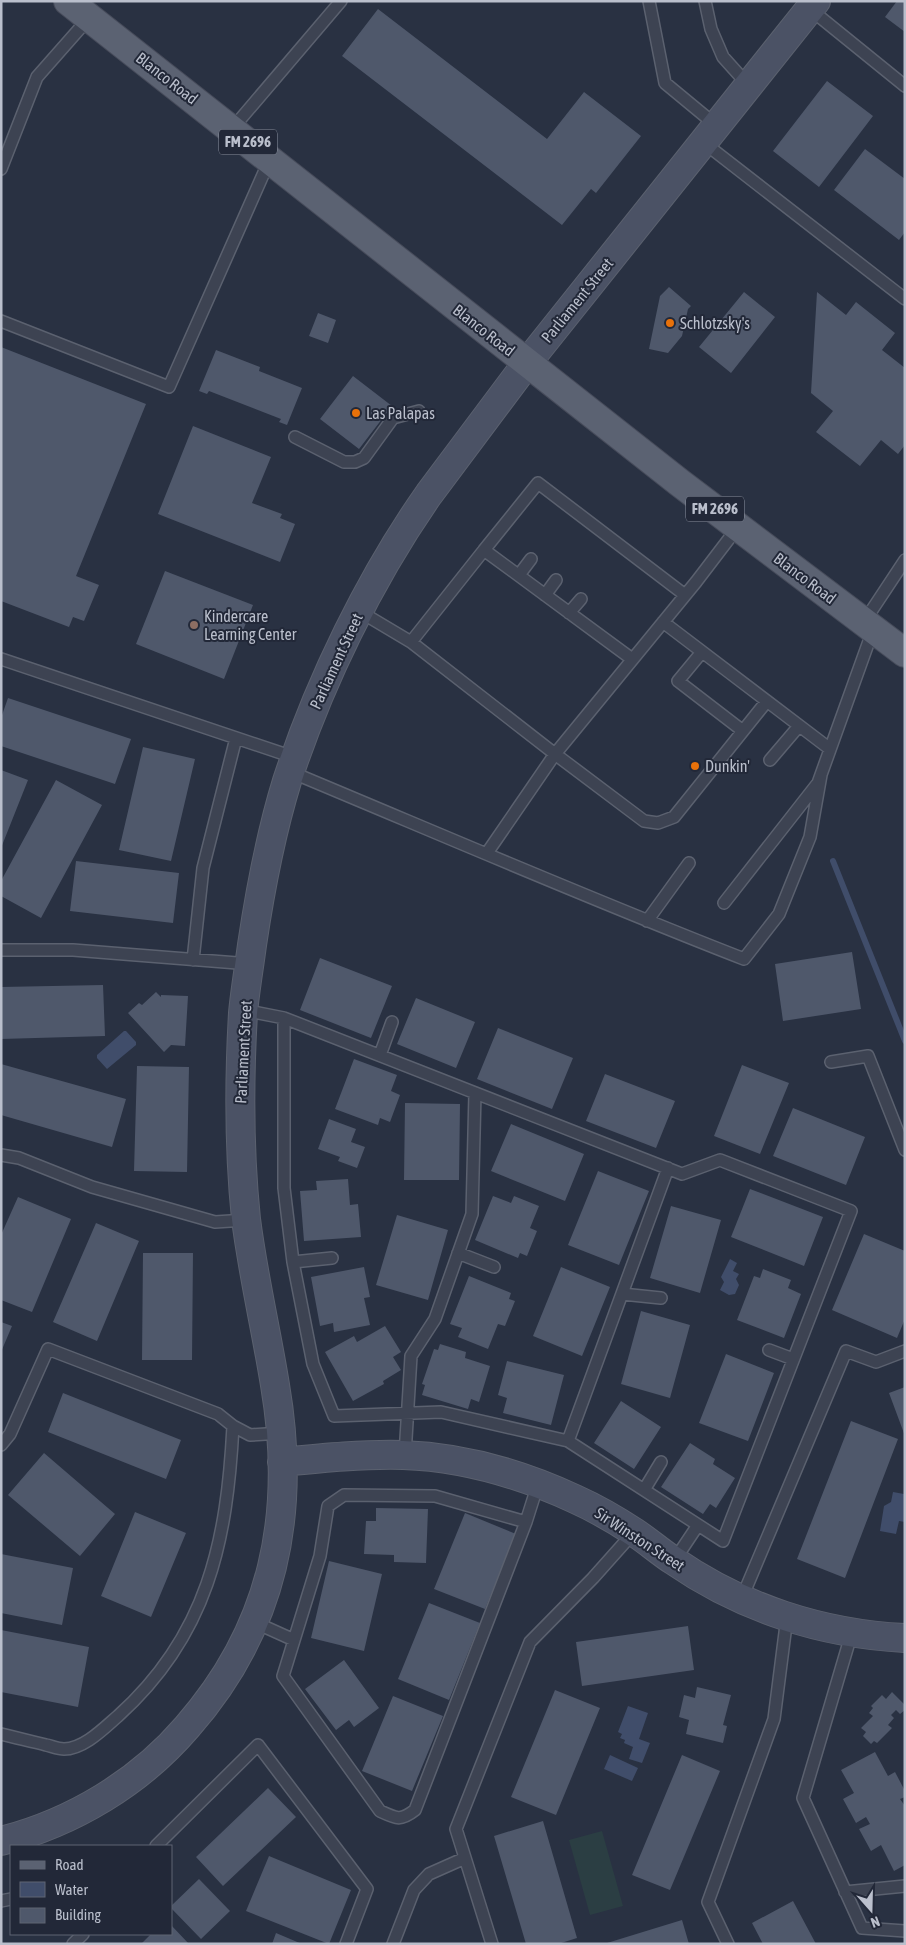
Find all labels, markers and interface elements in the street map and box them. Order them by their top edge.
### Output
street label: Blanco Road [133,48,201,108]
road number: FM 2696 [219,130,277,154]
street label: Parliament Street [537,254,617,346]
street label: Blanco Road [450,300,518,360]
place label: Schlotzsky's [680,314,750,333]
marker: Schlotzsky's [664,317,676,329]
place label: Las Palapas [366,404,435,423]
marker: Las Palapas [350,407,362,419]
road number: FM 2696 [686,496,744,522]
street label: Blanco Road [770,549,840,607]
place label: Kindercare Learning Center [204,607,297,644]
street label: Parliament Street [306,610,366,712]
marker: Kindercare Learning Center [188,619,200,631]
place label: Dunkin' [705,757,750,775]
marker: Dunkin' [689,760,701,772]
street label: Parliament Street [231,999,255,1104]
street label: Sir Winston Street [592,1503,688,1575]
legend [10,1845,172,1935]
text: Road [55,1856,84,1873]
text: Water [55,1881,88,1898]
north arrow [846,1885,896,1935]
text: Building [55,1906,101,1923]
text: N [869,1913,882,1931]

